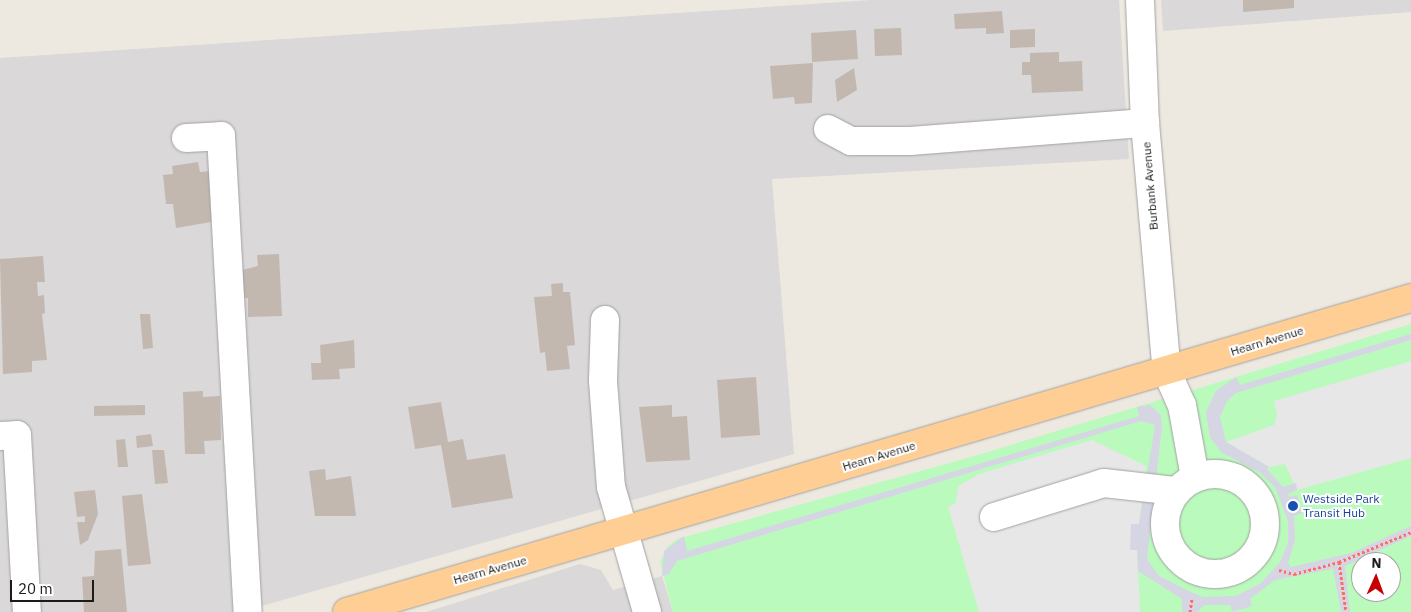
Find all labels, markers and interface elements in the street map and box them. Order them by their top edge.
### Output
street label: Burbank Avenue [1139,141,1161,231]
street label: Hearn Avenue [1229,323,1305,359]
street label: Hearn Avenue [841,438,917,474]
place label: Westside Park Transit Hub [1303,492,1380,520]
marker: Westside Park Transit Hub [1287,500,1299,512]
north arrow [1351,552,1401,602]
street label: Hearn Avenue [452,553,528,587]
text: N [1371,554,1382,572]
scale bar [12,570,96,602]
text: 20 m [18,579,53,598]

